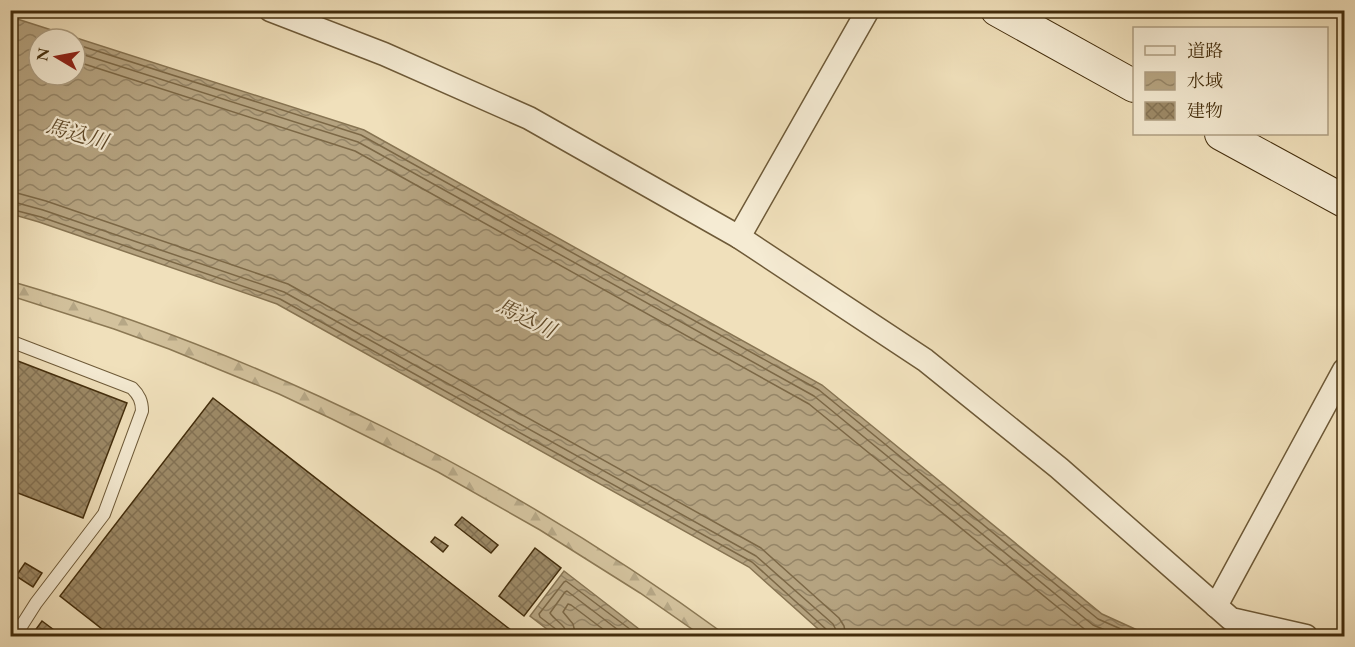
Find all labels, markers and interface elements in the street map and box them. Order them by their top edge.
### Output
north arrow [27,27,87,87]
legend [1133,27,1328,135]
text: 道路 [1187,39,1223,62]
text: N [31,46,54,63]
text: 水域 [1187,69,1223,92]
text: 建物 [1187,99,1223,122]
water label: 馬込川 [43,112,113,156]
water label: 馬込川 [492,292,562,344]

